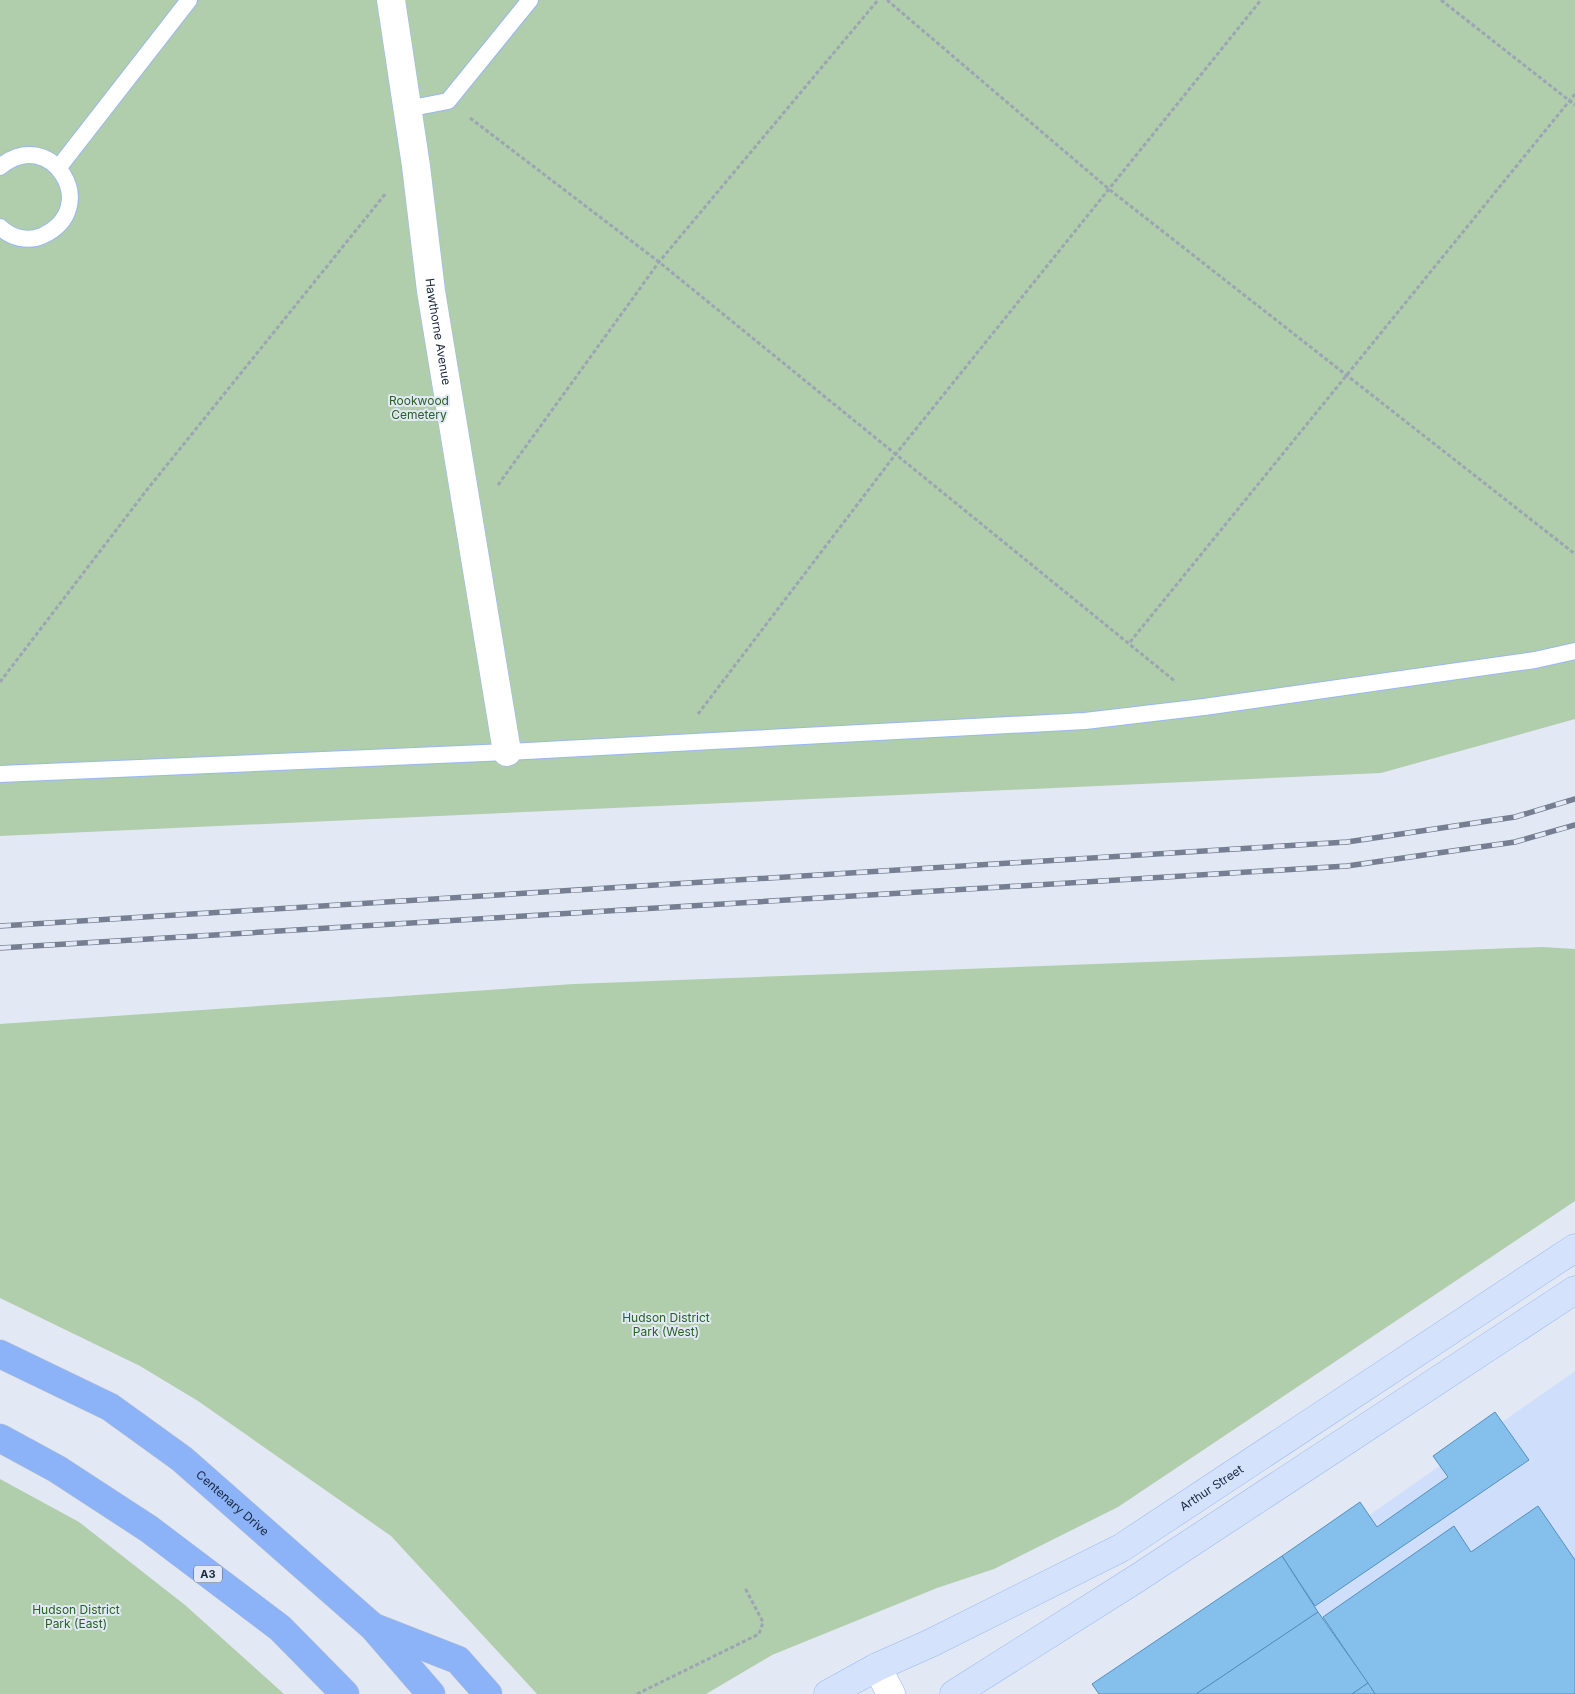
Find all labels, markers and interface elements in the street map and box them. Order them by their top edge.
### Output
street label: Hawthorne Avenue [423,277,454,386]
park label: Rookwood Cemetery [389,393,449,422]
park label: Hudson District Park (West) [622,1310,710,1339]
street label: Arthur Street [1177,1461,1246,1514]
street label: Centenary Drive [193,1467,272,1539]
road number: A3 [194,1566,222,1582]
park label: Hudson District Park (East) [32,1602,120,1631]

